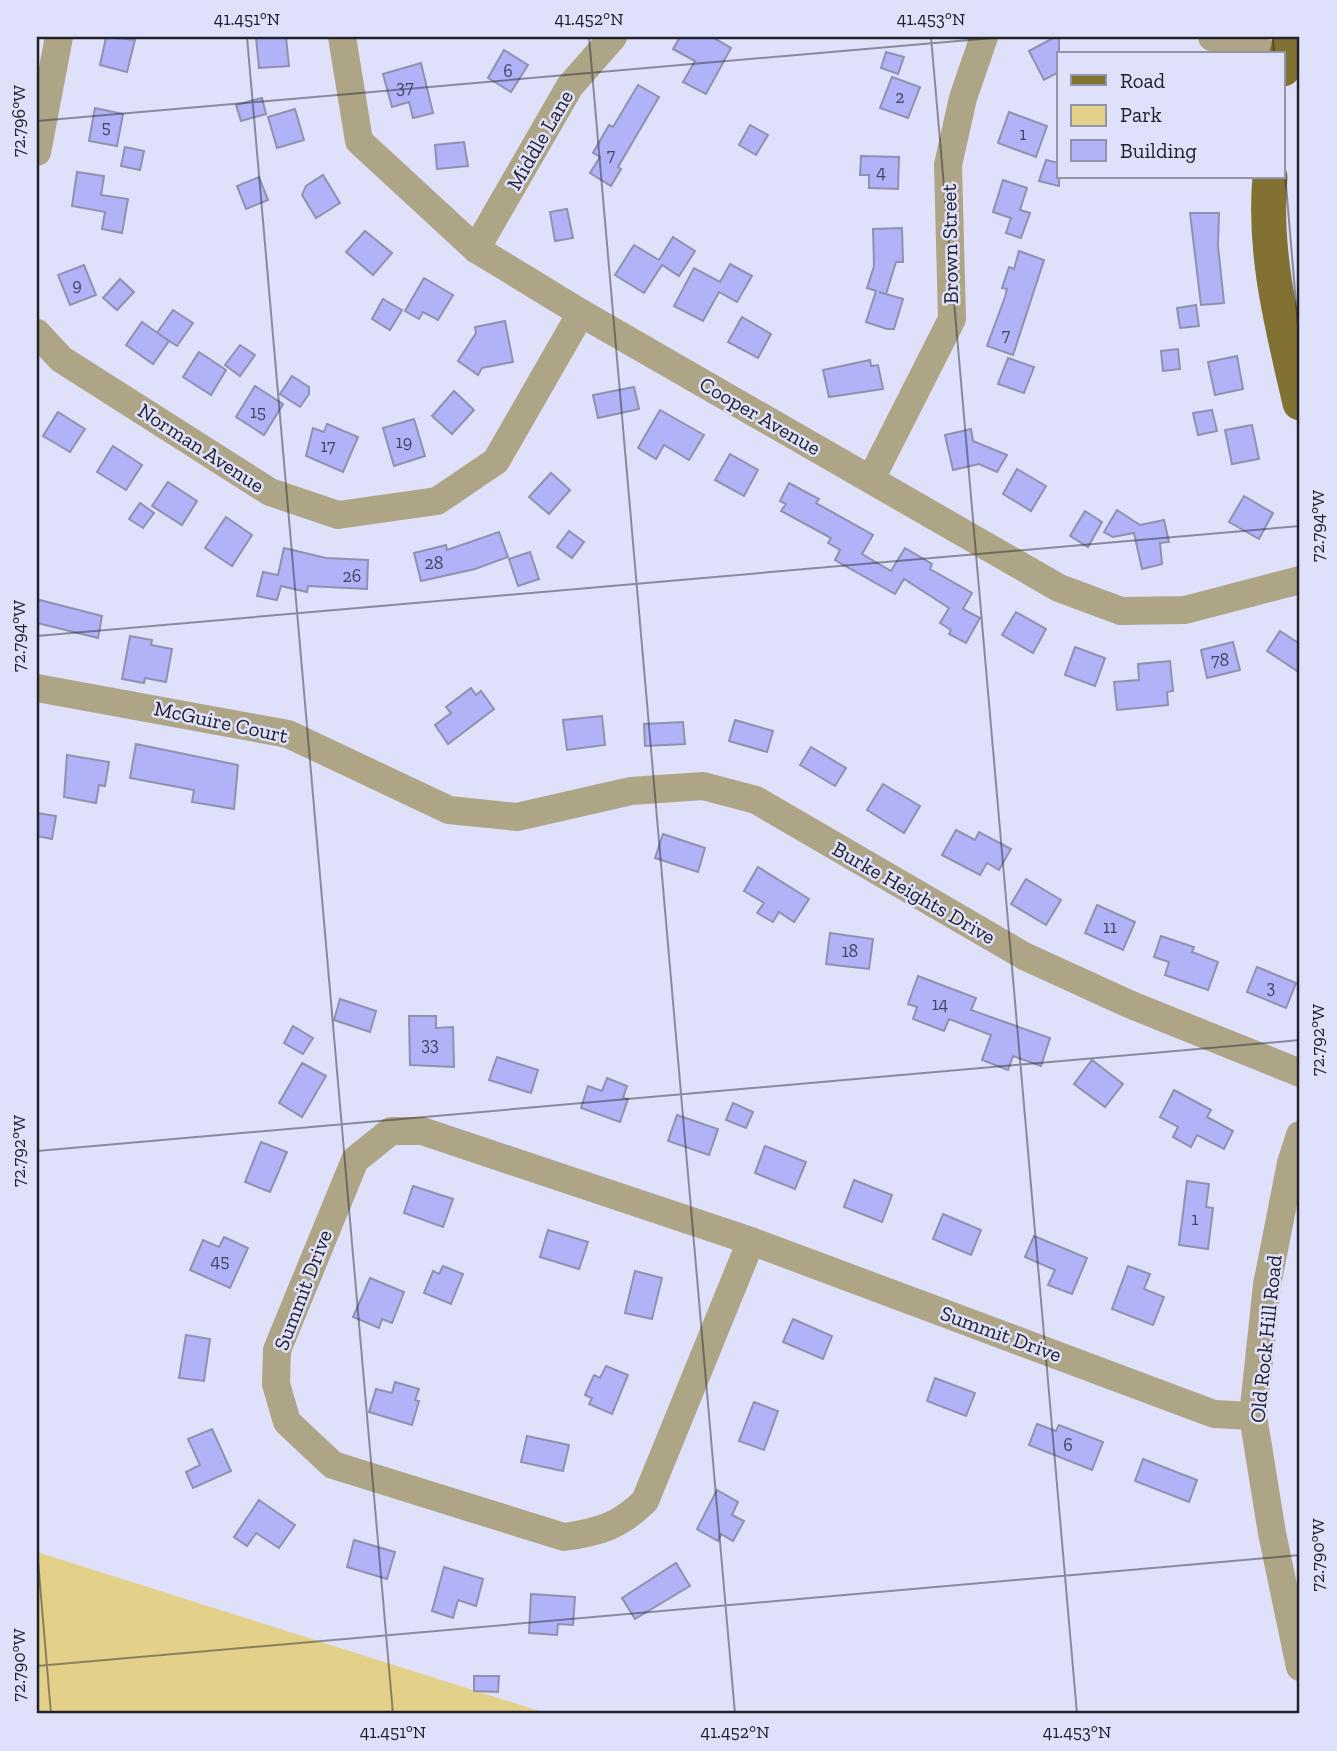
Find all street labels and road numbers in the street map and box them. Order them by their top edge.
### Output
street label: Middle Lane [501,85,578,194]
street label: Brown Street [936,183,963,304]
street label: Cooper Avenue [695,371,825,460]
street label: Norman Avenue [133,397,269,498]
street label: McGuire Court [152,695,290,748]
street label: Burke Heights Drive [828,836,1000,949]
street label: Summit Drive [268,1226,337,1354]
street label: Old Rock Hill Road [1244,1253,1287,1424]
street label: Summit Drive [937,1300,1065,1367]

